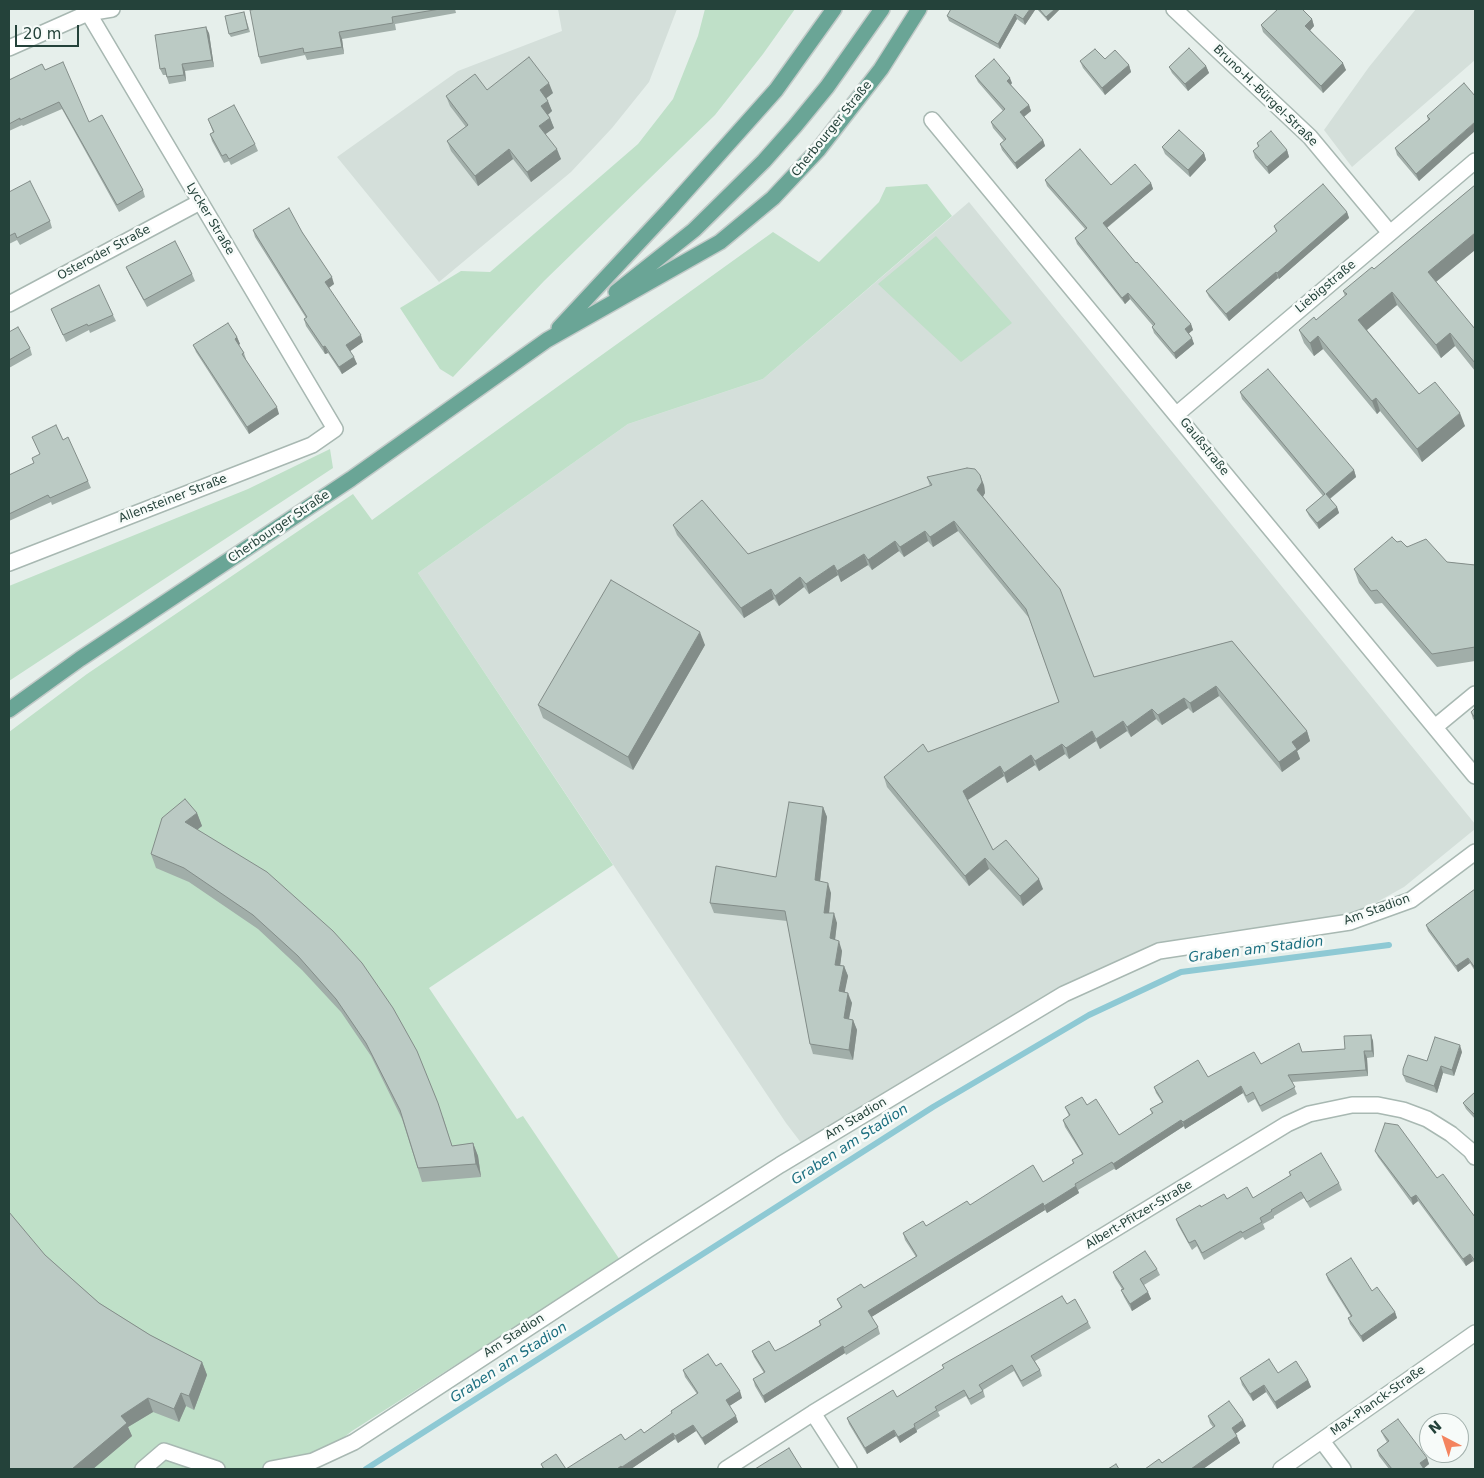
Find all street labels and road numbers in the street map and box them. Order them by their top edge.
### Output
street label: Bruno-H.-Bürgel-Straße [1210,42,1320,150]
street label: Cherbourger Straße [789,78,875,180]
street label: Lycker Straße [183,180,237,258]
street label: Osteroder Straße [55,222,153,284]
street label: Liebigstraße [1293,258,1359,316]
street label: Gaußstraße [1176,415,1232,479]
street label: Allensteiner Straße [117,472,229,526]
street label: Cherbourger Straße [226,488,332,566]
street label: Am Stadion [1342,891,1412,929]
street label: Am Stadion [823,1095,889,1143]
street label: Albert-Pfitzer-Straße [1083,1177,1195,1253]
street label: Am Stadion [481,1311,547,1361]
street label: Max-Planck-Straße [1328,1363,1428,1439]

